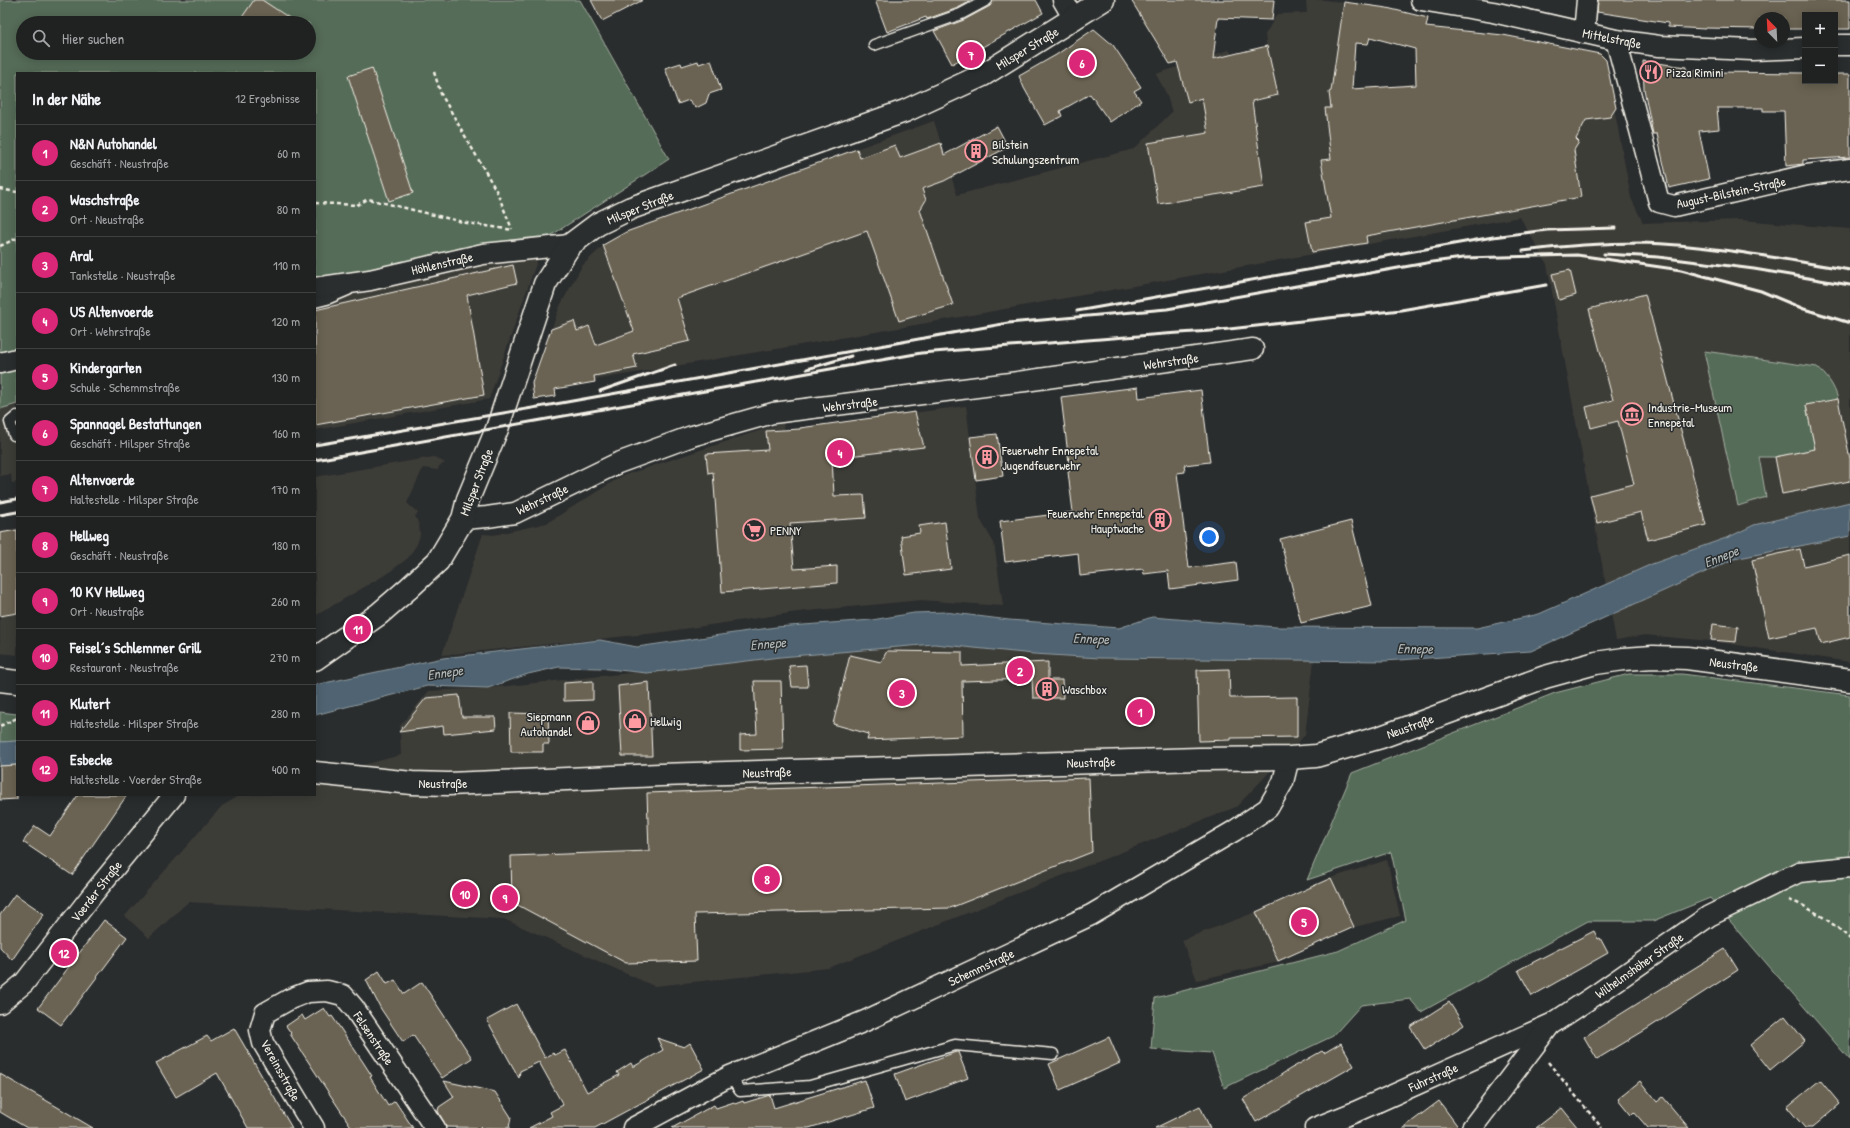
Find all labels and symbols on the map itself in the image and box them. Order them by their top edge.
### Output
north arrow [1754,12,1790,48]
street label: Milsper Straße [992,22,1062,74]
street label: Mittelstraße [1581,23,1643,53]
pin: 7 [958,40,984,70]
pin: 6 [1069,48,1095,78]
restaurant icon: Pizza Rimini [1638,59,1664,85]
place label: Pizza Rimini [1666,63,1724,81]
place label: Bilstein Schulungszentrum [992,135,1079,168]
building icon: Bilstein Schulungszentrum [963,138,989,164]
street label: August-Bilstein-Straße [1675,172,1787,212]
street label: Milsper Straße [604,185,676,229]
street label: Höhlenstraße [409,247,475,279]
street label: Wehrstraße [1142,348,1200,374]
street label: Wehrstraße [821,392,879,416]
place label: Industrie-Museum Ennepetal [1648,398,1732,431]
museum icon: Industrie-Museum Ennepetal [1619,401,1645,427]
pin: 4 [827,438,853,468]
place label: Feuerwehr Ennepetal Jugendfeuerwehr [1001,441,1099,474]
building icon: Feuerwehr Ennepetal Jugendfeuerwehr [974,444,1000,470]
street label: Milsper Straße [455,446,497,518]
street label: Wehrstraße [513,479,571,519]
place label: Feuerwehr Ennepetal Hauptwache [1046,504,1145,537]
building icon: Feuerwehr Ennepetal Hauptwache [1147,507,1173,533]
supermarket icon: PENNY [741,517,767,543]
place label: PENNY [770,521,802,539]
your location [1199,527,1219,547]
water label: Ennepe [1701,540,1743,572]
pin: 11 [345,614,371,644]
water label: Ennepe [1073,628,1111,649]
water label: Ennepe [749,632,788,655]
water label: Ennepe [1397,638,1435,659]
street label: Neustraße [1709,652,1759,676]
pin: 2 [1007,656,1033,686]
water label: Ennepe [426,660,466,685]
building icon: Waschbox [1034,676,1060,702]
pin: 3 [889,678,915,708]
place label: Waschbox [1062,680,1107,698]
pin: 1 [1127,697,1153,727]
place label: Siepmann Autohandel [521,707,573,740]
shop icon: Hellwig [622,708,648,734]
street label: Neustraße [1384,709,1436,743]
shop icon: Siepmann Autohandel [575,710,601,736]
place label: Hellwig [650,712,682,730]
street label: Neustraße [1066,752,1116,772]
street label: Neustraße [742,762,792,782]
street label: Neustraße [419,774,467,792]
street label: Voerder Straße [66,856,126,926]
pin: 8 [754,864,780,894]
pin: 10 [452,879,478,909]
pin: 9 [492,883,518,913]
pin: 5 [1291,907,1317,937]
street label: Wilhelmshöher Straße [1591,928,1687,1002]
pin: 12 [51,938,77,968]
street label: Schemmstraße [945,944,1017,990]
street label: Felsenstraße [349,1007,399,1068]
street label: Vereinsstraße [257,1036,305,1104]
street label: Fuhrstraße [1405,1058,1460,1096]

